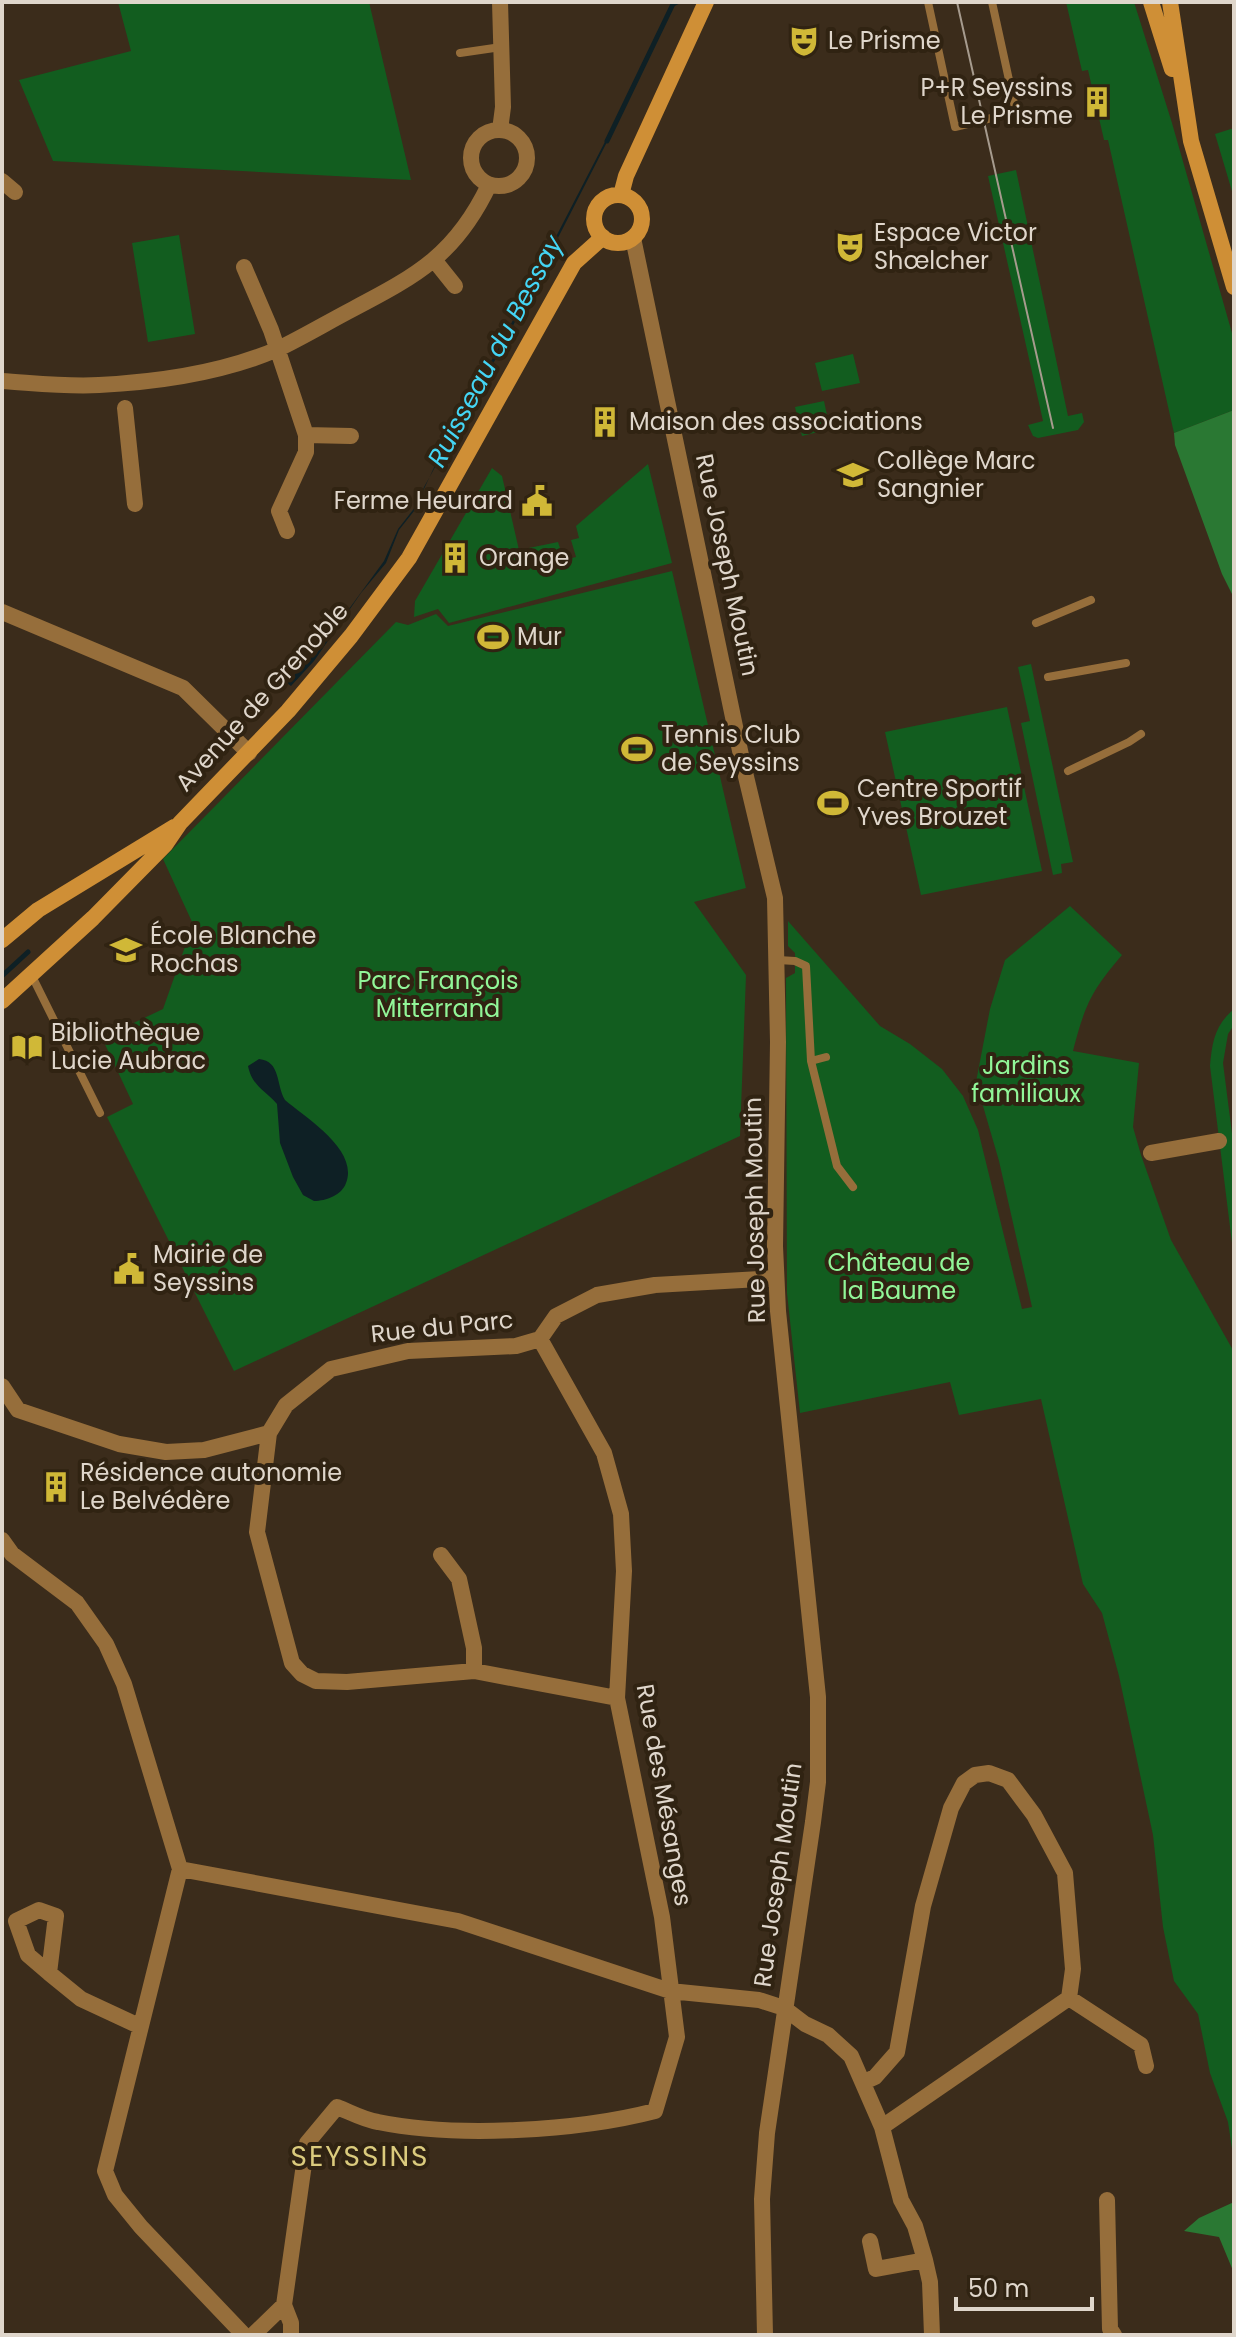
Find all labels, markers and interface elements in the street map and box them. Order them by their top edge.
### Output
theatre icon: Le Prisme [787,24,821,58]
place label: Le Prisme [828,24,941,57]
place label: P+R Seyssins Le Prisme [920,71,1073,132]
building icon: P+R Seyssins Le Prisme [1080,85,1114,119]
place label: Espace Victor Shœlcher [874,216,1037,277]
water label: Ruisseau du Bessay [419,228,572,473]
theatre icon: Espace Victor Shœlcher [833,230,867,264]
building icon: Maison des associations [588,405,622,439]
place label: Maison des associations [629,405,923,438]
place label: Collège Marc Sangnier [877,444,1036,505]
street label: Rue Joseph Moutin [688,451,767,679]
school or university icon: Collège Marc Sangnier [836,458,870,492]
place label: Ferme Heurard [334,484,513,517]
public building icon: Ferme Heurard [520,484,554,518]
building icon: Orange [438,541,472,575]
place label: Orange [479,541,570,574]
street label: Avenue de Grenoble [168,595,356,798]
sports icon: Mur [476,620,510,654]
place label: Mur [517,620,562,653]
place label: Tennis Club de Seyssins [661,718,800,779]
sports icon: Tennis Club de Seyssins [620,732,654,766]
place label: Centre Sportif Yves Brouzet [857,772,1022,833]
sports icon: Centre Sportif Yves Brouzet [816,786,850,820]
place label: École Blanche Rochas [150,919,316,980]
school or university icon: École Blanche Rochas [109,933,143,967]
park label: Parc François Mitterrand [357,964,519,1025]
place label: Bibliothèque Lucie Aubrac [51,1016,206,1077]
library icon: Bibliothèque Lucie Aubrac [10,1030,44,1064]
park label: Jardins familiaux [971,1049,1081,1110]
street label: Rue Joseph Moutin [736,1097,773,1323]
place label: Mairie de Seyssins [153,1238,263,1299]
park label: Château de la Baume [828,1246,970,1307]
public building icon: Mairie de Seyssins [112,1252,146,1286]
street label: Rue du Parc [369,1303,515,1350]
place label: Résidence autonomie Le Belvédère [80,1456,342,1517]
building icon: Résidence autonomie Le Belvédère [39,1470,73,1504]
street label: Rue des Mésanges [629,1681,700,1908]
street label: Rue Joseph Moutin [745,1761,810,1989]
district label: SEYSSINS [290,2137,430,2176]
scale bar [956,2261,1092,2311]
text: 50 m [968,2272,1029,2305]

